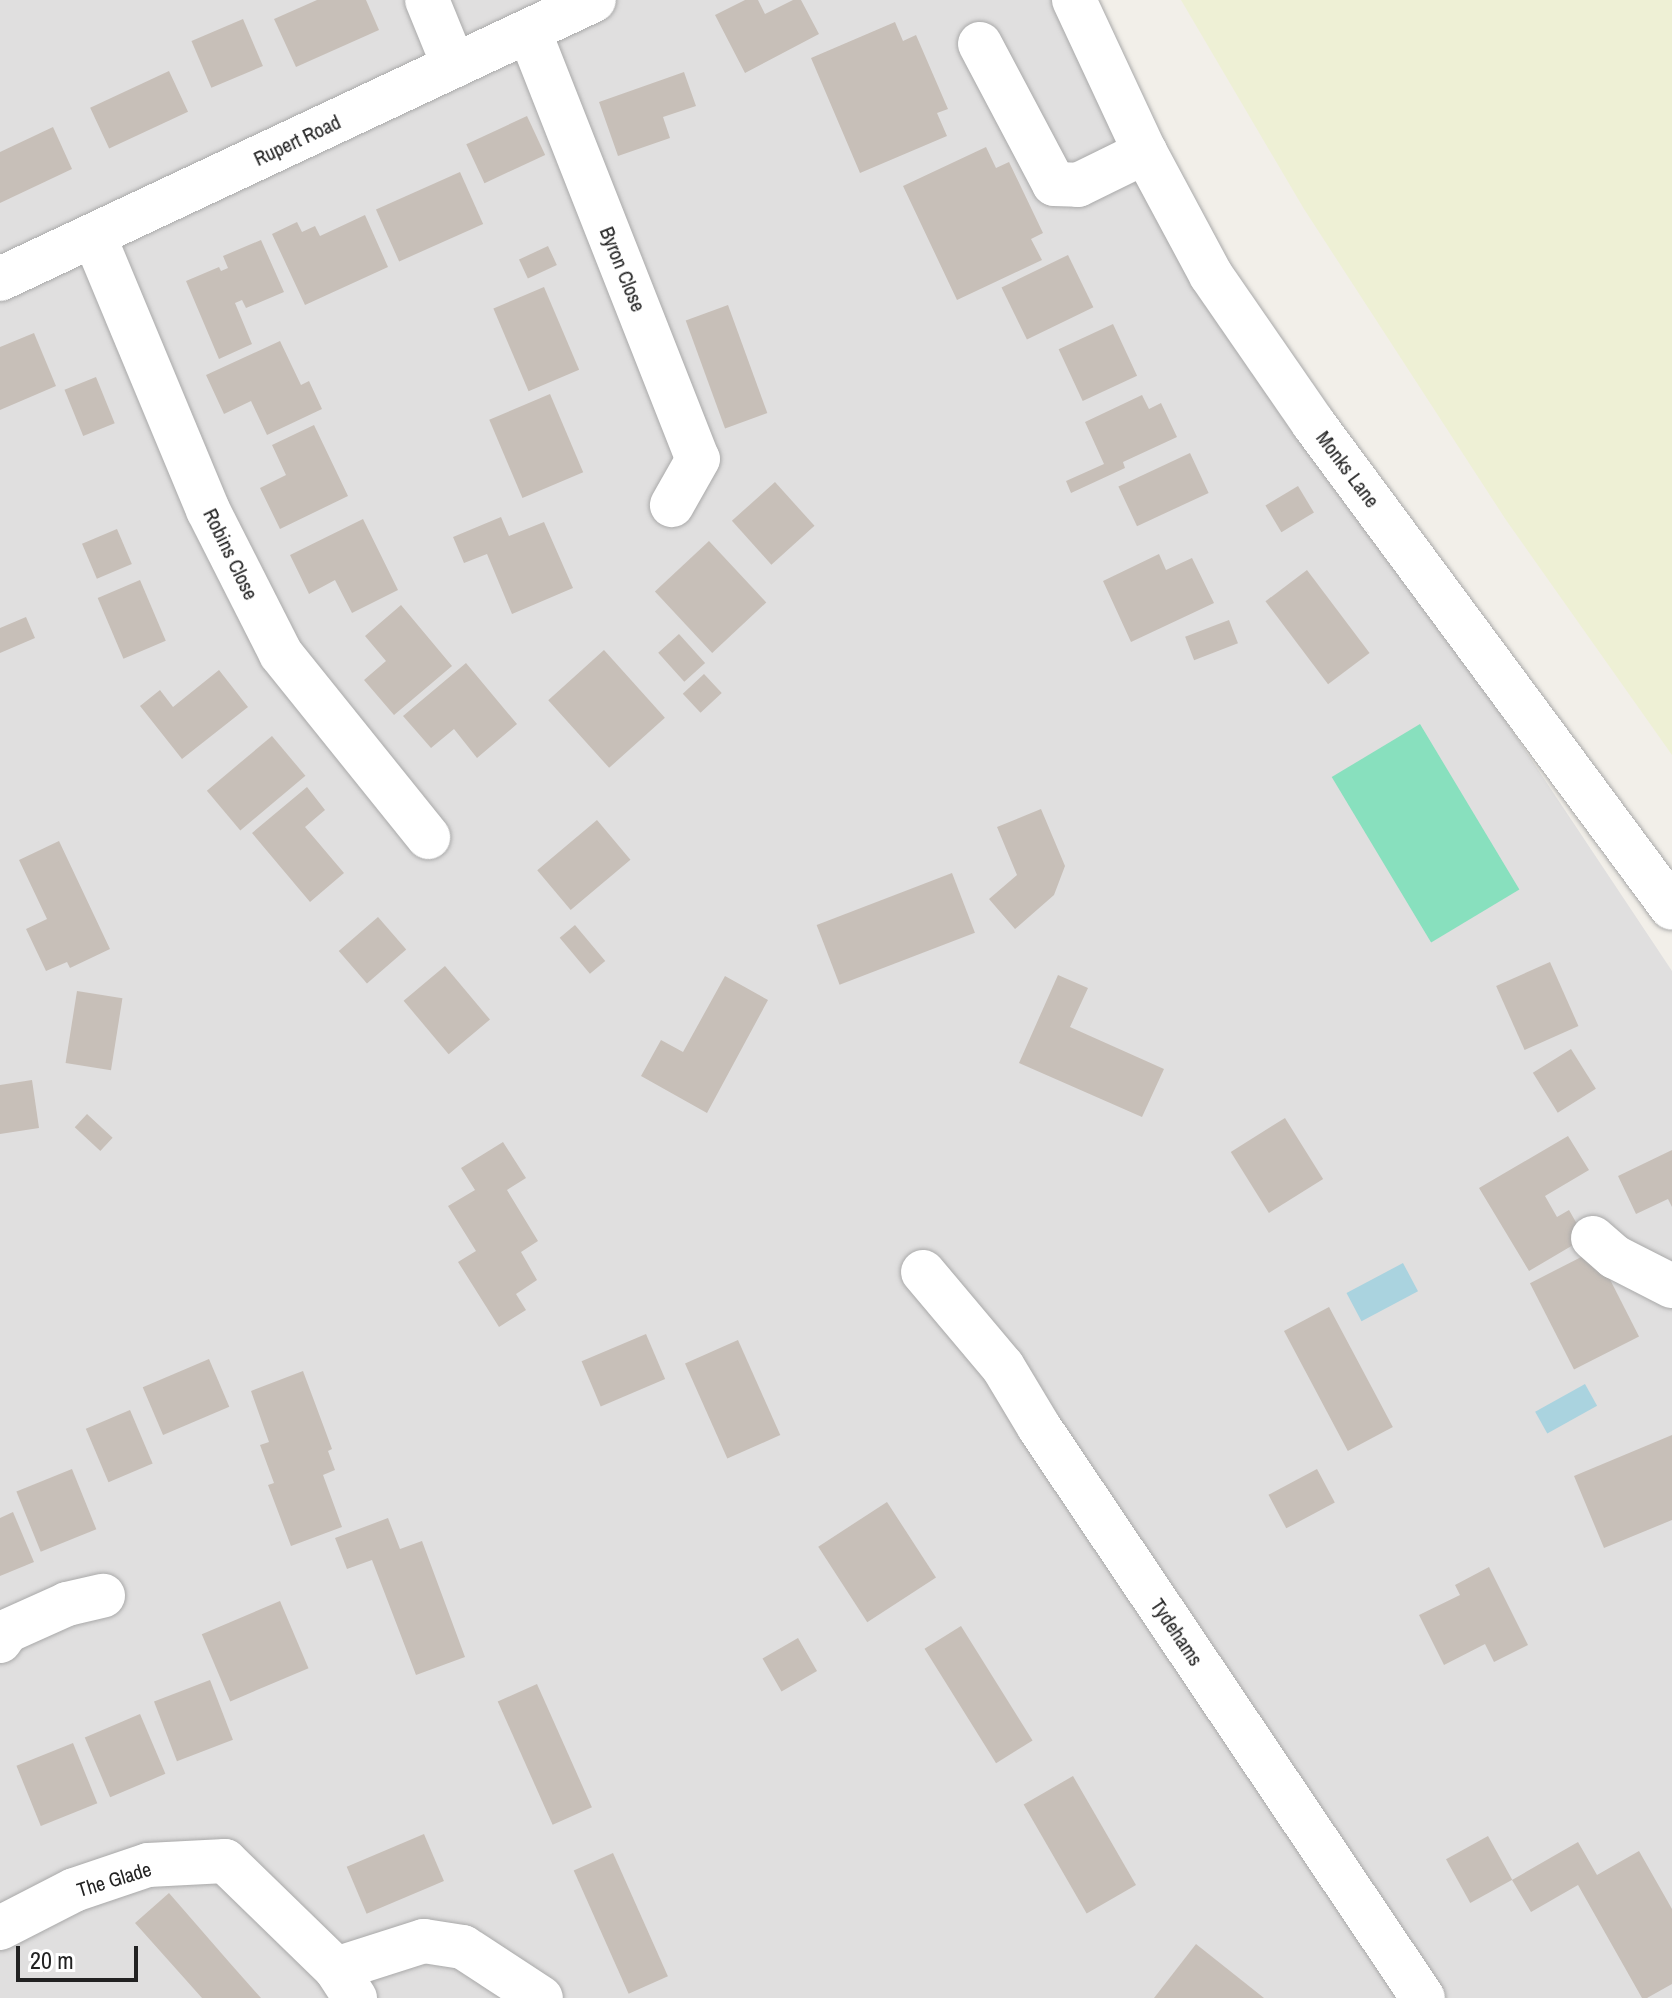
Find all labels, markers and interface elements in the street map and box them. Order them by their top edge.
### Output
street label: Rupert Road [250,109,344,171]
street label: Byron Close [595,223,651,315]
street label: Monks Lane [1312,426,1384,512]
street label: Robins Close [199,505,263,603]
street label: Tydehams [1146,1594,1208,1670]
street label: The Glade [74,1856,154,1902]
scale bar [20,1930,142,1980]
text: 20 m [30,1944,74,1976]

